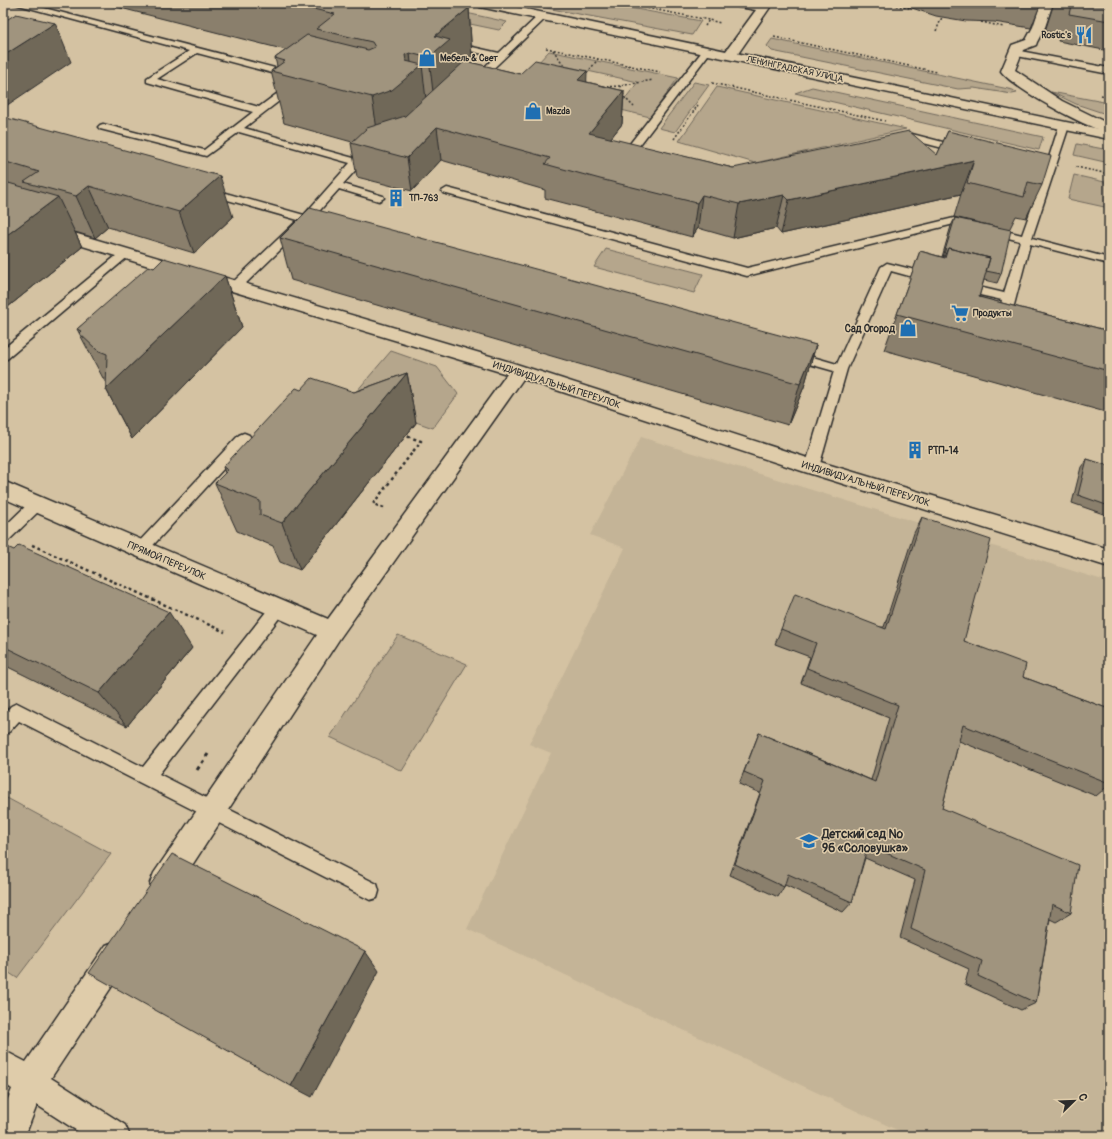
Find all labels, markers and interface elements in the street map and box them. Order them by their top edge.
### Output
restaurant icon: Rostic's [1074,25,1094,45]
place label: Rostic's [1041,30,1072,41]
shop icon: Мебель & Свет [417,48,437,68]
place label: Мебель & Свет [440,53,498,64]
street label: ЛЕНИНГРАДСКАЯ УЛИЦА [744,54,845,85]
shop icon: Mazda [523,101,543,121]
place label: Mazda [546,106,571,117]
building icon: ТП-763 [386,188,406,208]
place label: ТП-763 [408,193,438,204]
supermarket icon: Продукты [950,303,970,323]
place label: Продукты [973,308,1012,319]
shop icon: Сад Огород [898,318,918,338]
place label: Сад Огород [845,323,896,335]
street label: ИНДИВИДУАЛЬНЫЙ ПЕРЕУЛОК [491,358,623,411]
building icon: РТП-14 [905,440,925,460]
place label: РТП-14 [928,445,959,457]
street label: ИНДИВИДУАЛЬНЫЙ ПЕРЕУЛОК [800,458,932,509]
street label: ПРЯМОЙ ПЕРЕУЛОК [126,538,208,583]
place label: Детский сад № 96 «Соловушка» [821,827,909,856]
school or university icon: Детский сад № 96 «Соловушка» [799,831,819,851]
north arrow [1054,1081,1094,1121]
text: С [1075,1092,1090,1103]

